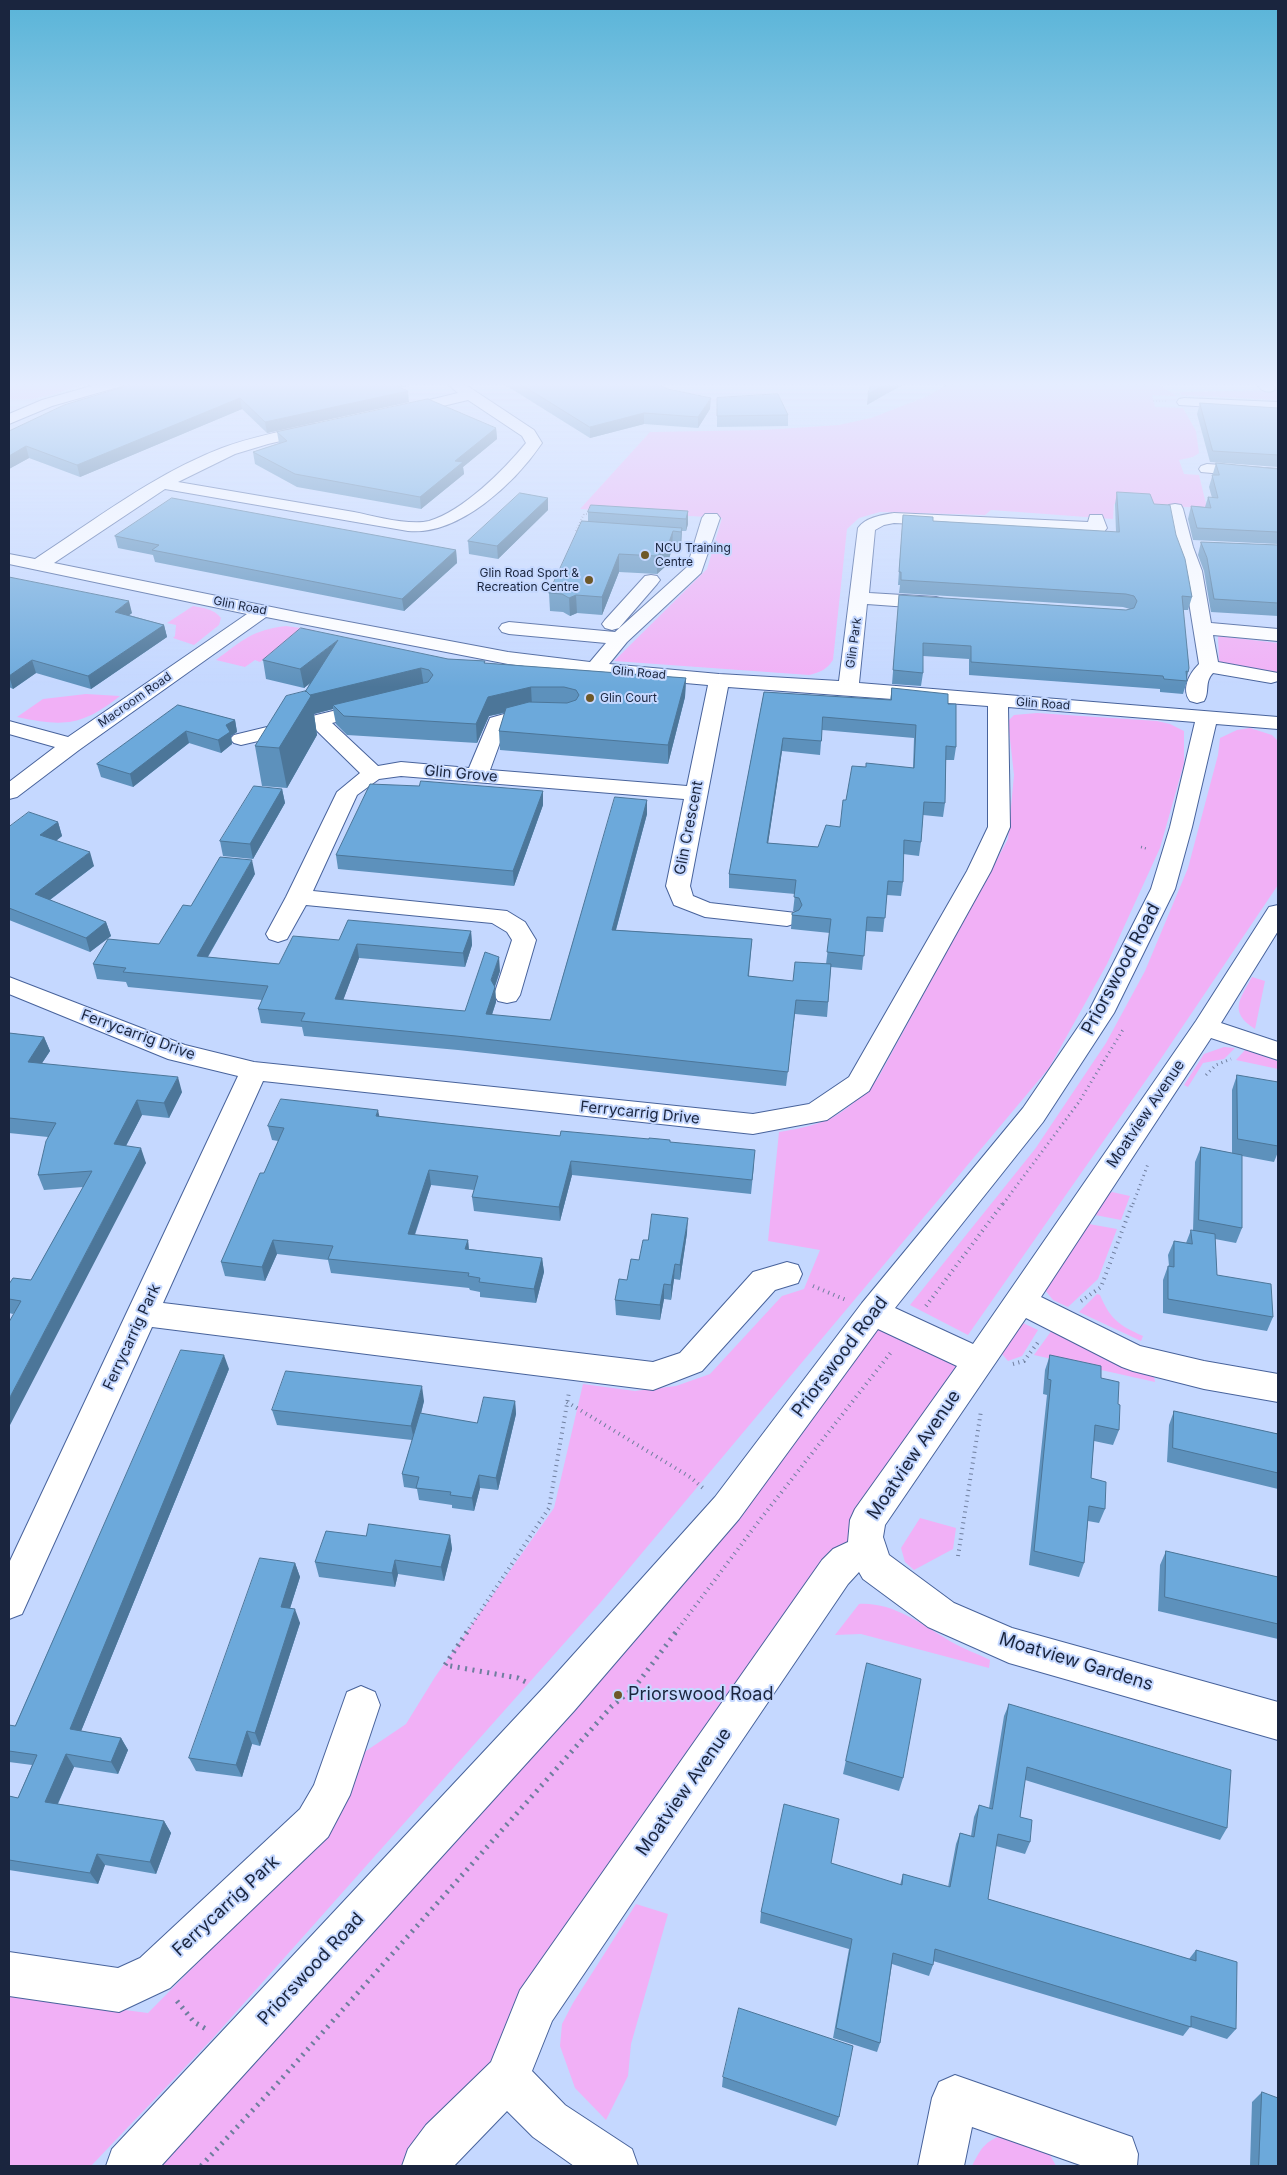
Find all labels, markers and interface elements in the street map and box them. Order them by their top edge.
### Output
place label: NCU Training Centre [655,541,731,569]
marker: NCU Training Centre [639,549,651,561]
place label: Glin Road Sport & Recreation Centre [477,566,579,594]
marker: Glin Road Sport & Recreation Centre [583,574,595,586]
street label: Glin Road [212,594,268,618]
street label: Glin Park [843,617,865,669]
street label: Glin Road [611,663,667,683]
street label: Macroom Road [96,669,174,731]
place label: Glin Court [600,691,657,705]
marker: Glin Court [584,692,596,704]
street label: Glin Road [1015,695,1071,713]
street label: Glin Grove [424,762,498,786]
street label: Glin Crescent [671,779,707,877]
street label: Priorswood Road [1077,900,1165,1038]
street label: Ferrycarrig Drive [79,1006,197,1064]
street label: Moatview Avenue [1103,1057,1189,1171]
street label: Ferrycarrig Drive [579,1098,701,1128]
street label: Ferrycarrig Park [100,1281,164,1393]
street label: Priorswood Road [788,1292,892,1422]
street label: Moatview Avenue [863,1386,965,1524]
street label: Moatview Gardens [996,1628,1156,1696]
place label: Priorswood Road [628,1684,773,1706]
marker: Priorswood Road [612,1689,624,1701]
street label: Moatview Avenue [632,1724,736,1860]
street label: Ferrycarrig Park [168,1851,284,1961]
street label: Priorswood Road [253,1908,369,2030]

